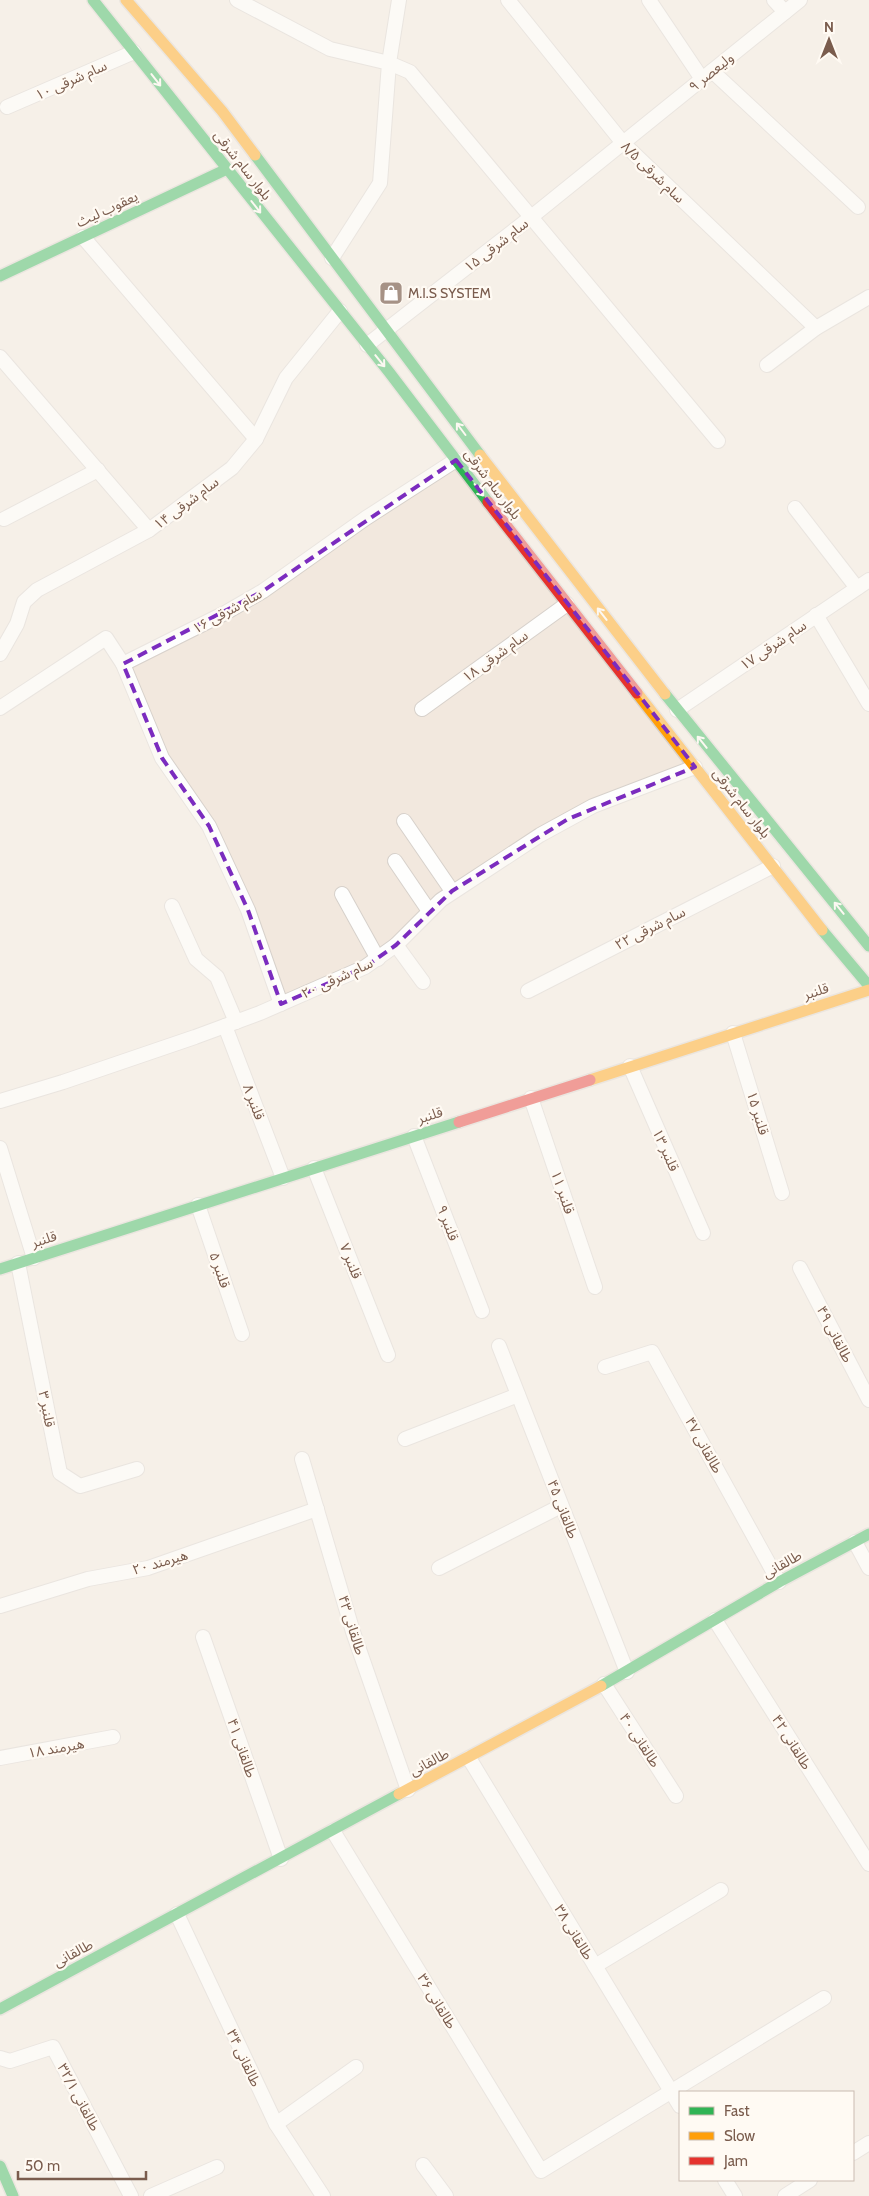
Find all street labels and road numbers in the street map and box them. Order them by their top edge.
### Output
street label: ولیعصر ۹ [685,49,737,95]
street label: سام شرقی ۱۰ [32,56,111,106]
street label: بلوار سام شرقی [209,126,276,205]
street label: سام شرقی ۸/۵ [616,137,689,208]
street label: یعقوب لیث [73,187,141,231]
street label: سام شرقی ۱۵ [460,214,533,277]
street label: بلوار سام شرقی [459,445,526,524]
street label: سام شرقی ۱۴ [150,473,223,535]
street label: سام شرقی ۱۶ [189,584,266,639]
street label: سام شرقی ۱۷ [736,616,811,676]
street label: سام شرقی ۱۸ [459,626,533,687]
street label: بلوار سام شرقی [708,764,775,843]
street label: سام شرقی ۲۲ [612,903,689,955]
street label: سام شرقی ۲۰ [298,954,376,1004]
street label: قلنبر [800,978,831,1004]
street label: قلنبر ۸ [239,1082,269,1122]
street label: قلنبر ۱۵ [743,1089,773,1137]
street label: قلنبر [414,1102,445,1128]
street label: قلنبر ۱۳ [649,1126,683,1174]
street label: قلنبر ۱۱ [547,1168,579,1216]
street label: قلنبر ۹ [433,1203,463,1243]
street label: قلنبر [28,1226,59,1252]
street label: قلنبر ۷ [336,1241,366,1281]
street label: قلنبر ۵ [206,1250,234,1290]
street label: طالقانی ۴۹ [813,1303,857,1365]
street label: قلنبر ۳ [35,1389,59,1429]
street label: طالقانی ۴۷ [681,1414,727,1476]
street label: طالقانی ۴۵ [544,1477,582,1541]
street label: هیرمند ۲۰ [130,1545,190,1579]
street label: طالقانی [759,1546,805,1582]
street label: طالقانی ۴۳ [334,1593,370,1657]
street label: طالقانی ۴۰ [616,1709,664,1771]
street label: طالقانی ۴۲ [768,1711,816,1773]
street label: طالقانی ۴۱ [223,1716,261,1780]
street label: هیرمند ۱۸ [26,1734,86,1762]
street label: طالقانی [406,1744,452,1780]
street label: طالقانی ۳۸ [550,1901,598,1963]
street label: طالقانی [50,1935,96,1971]
street label: طالقانی ۳۶ [413,1970,461,2032]
street label: طالقانی ۳۴ [223,2026,265,2090]
street label: طالقانی ۳۲/۱ [54,2060,104,2134]

